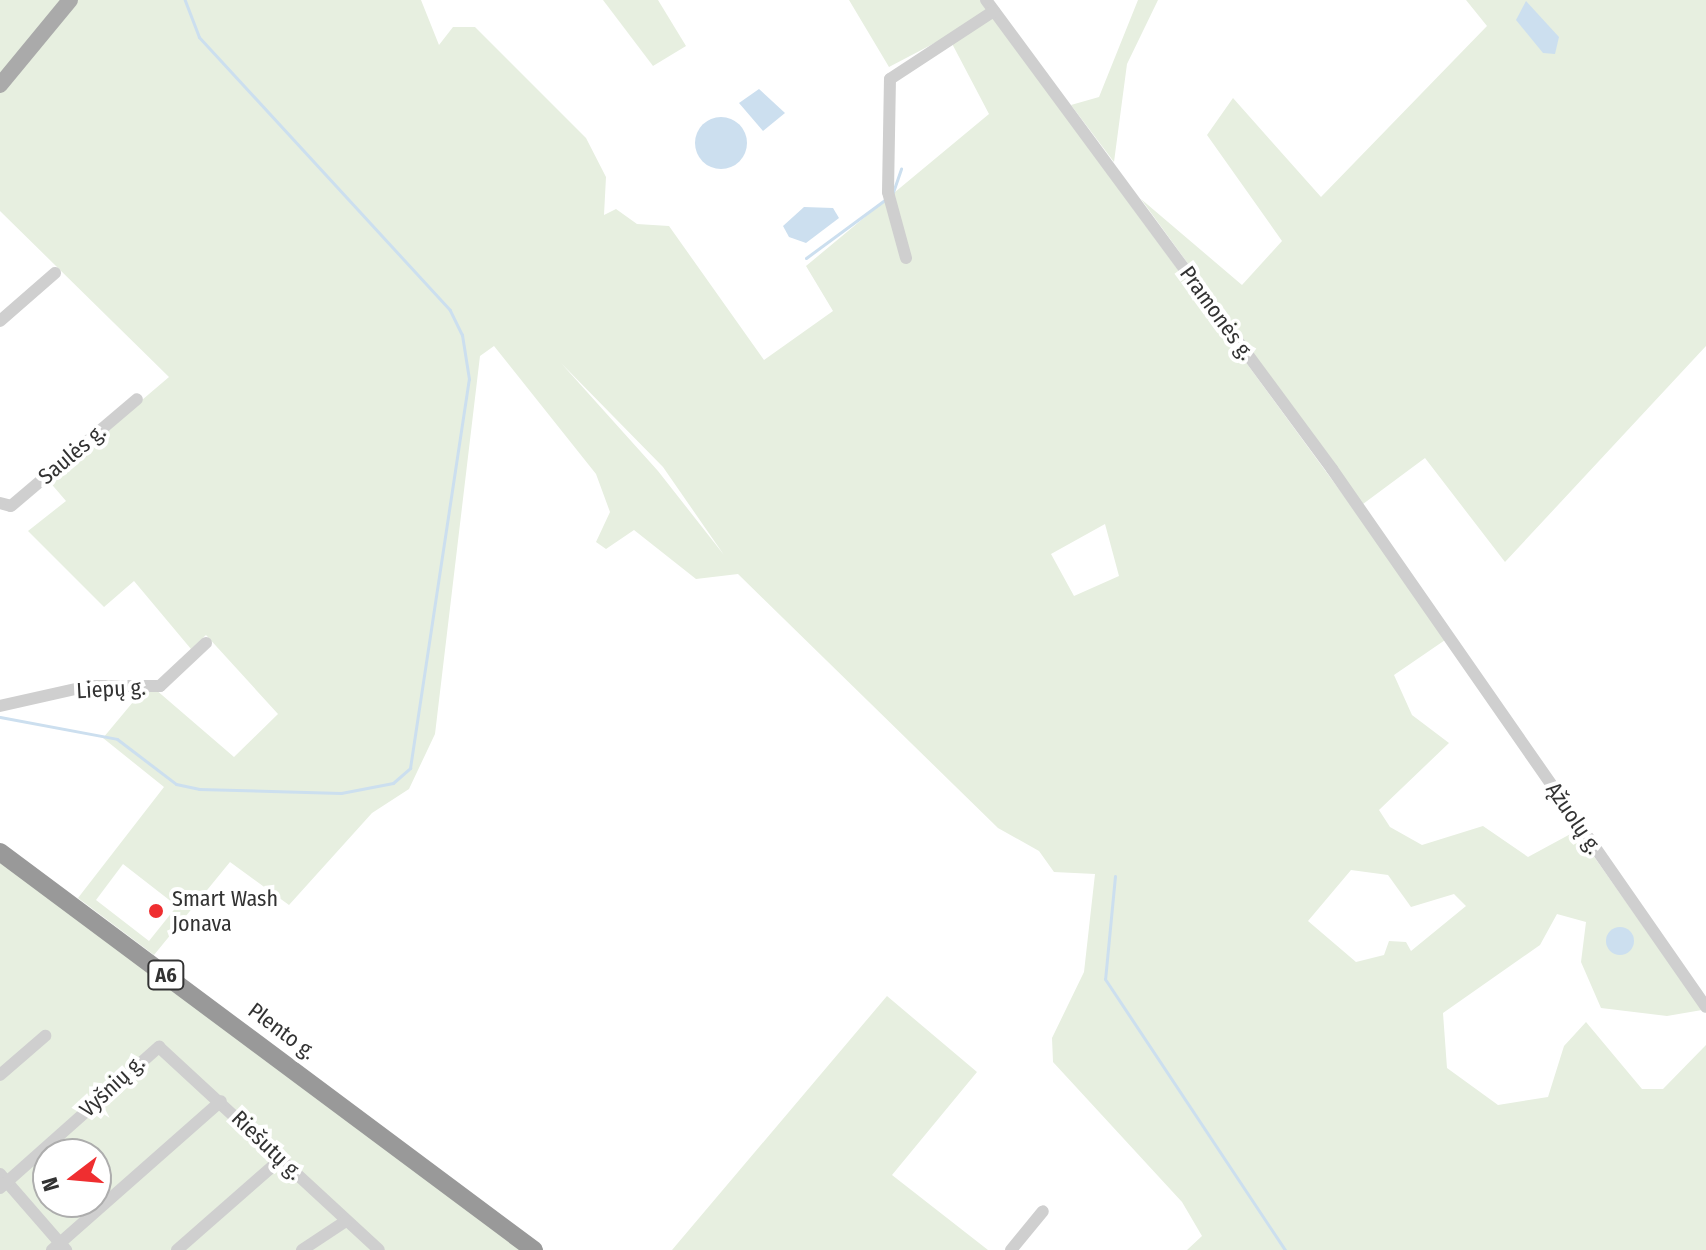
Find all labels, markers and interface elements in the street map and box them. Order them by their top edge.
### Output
street label: Pramonės g. [1174,261,1260,365]
street label: Saulės g. [33,418,111,490]
street label: Liepų g. [76,674,146,704]
street label: Ąžuolų g. [1541,777,1607,859]
place label: Smart Wash Jonava [172,885,278,936]
marker: Smart Wash Jonava [147,902,165,920]
road number: A6 [146,959,186,991]
street label: Plento g. [243,997,321,1065]
street label: Vyšnių g. [74,1049,150,1123]
street label: Riešutų g. [226,1105,308,1185]
north arrow [32,1138,112,1218]
text: N [36,1174,65,1194]

